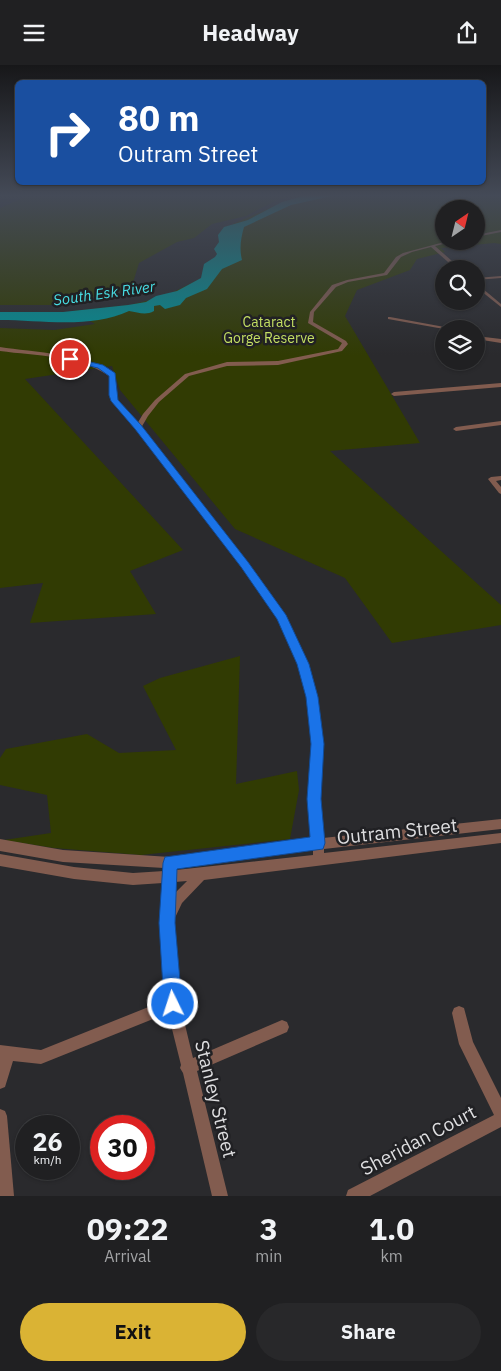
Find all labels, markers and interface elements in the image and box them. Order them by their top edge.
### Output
text: Headway [202,18,299,47]
icon: menu [20,19,48,47]
icon: share [453,19,481,47]
text: 80 m [118,95,200,141]
icon: right [35,100,100,165]
text: Outram Street [118,139,258,168]
north arrow [435,200,485,250]
map controls [435,200,485,370]
button: search [435,260,485,310]
water label: South Esk River [52,276,157,310]
park label: Cataract Gorge Reserve [223,313,315,347]
button: layers [435,320,485,370]
pin [49,338,91,380]
icon: arrive [56,345,84,373]
street label: Outram Street [335,813,459,849]
position arrow [146,977,198,1029]
street label: Stanley Street [190,1038,242,1160]
street label: Sheridan Court [356,1100,480,1180]
speed limit sign: 30 [90,1115,155,1180]
text: 26 [32,1125,63,1158]
text: km/h [33,1152,62,1167]
text: 09:22 [87,1209,169,1248]
text: 3 [260,1209,278,1248]
text: 1.0 [369,1209,414,1248]
text: Arrival [104,1246,151,1266]
text: min [255,1246,282,1266]
text: km [380,1246,403,1266]
button: Exit [20,1303,246,1361]
button: Share [256,1303,481,1361]

